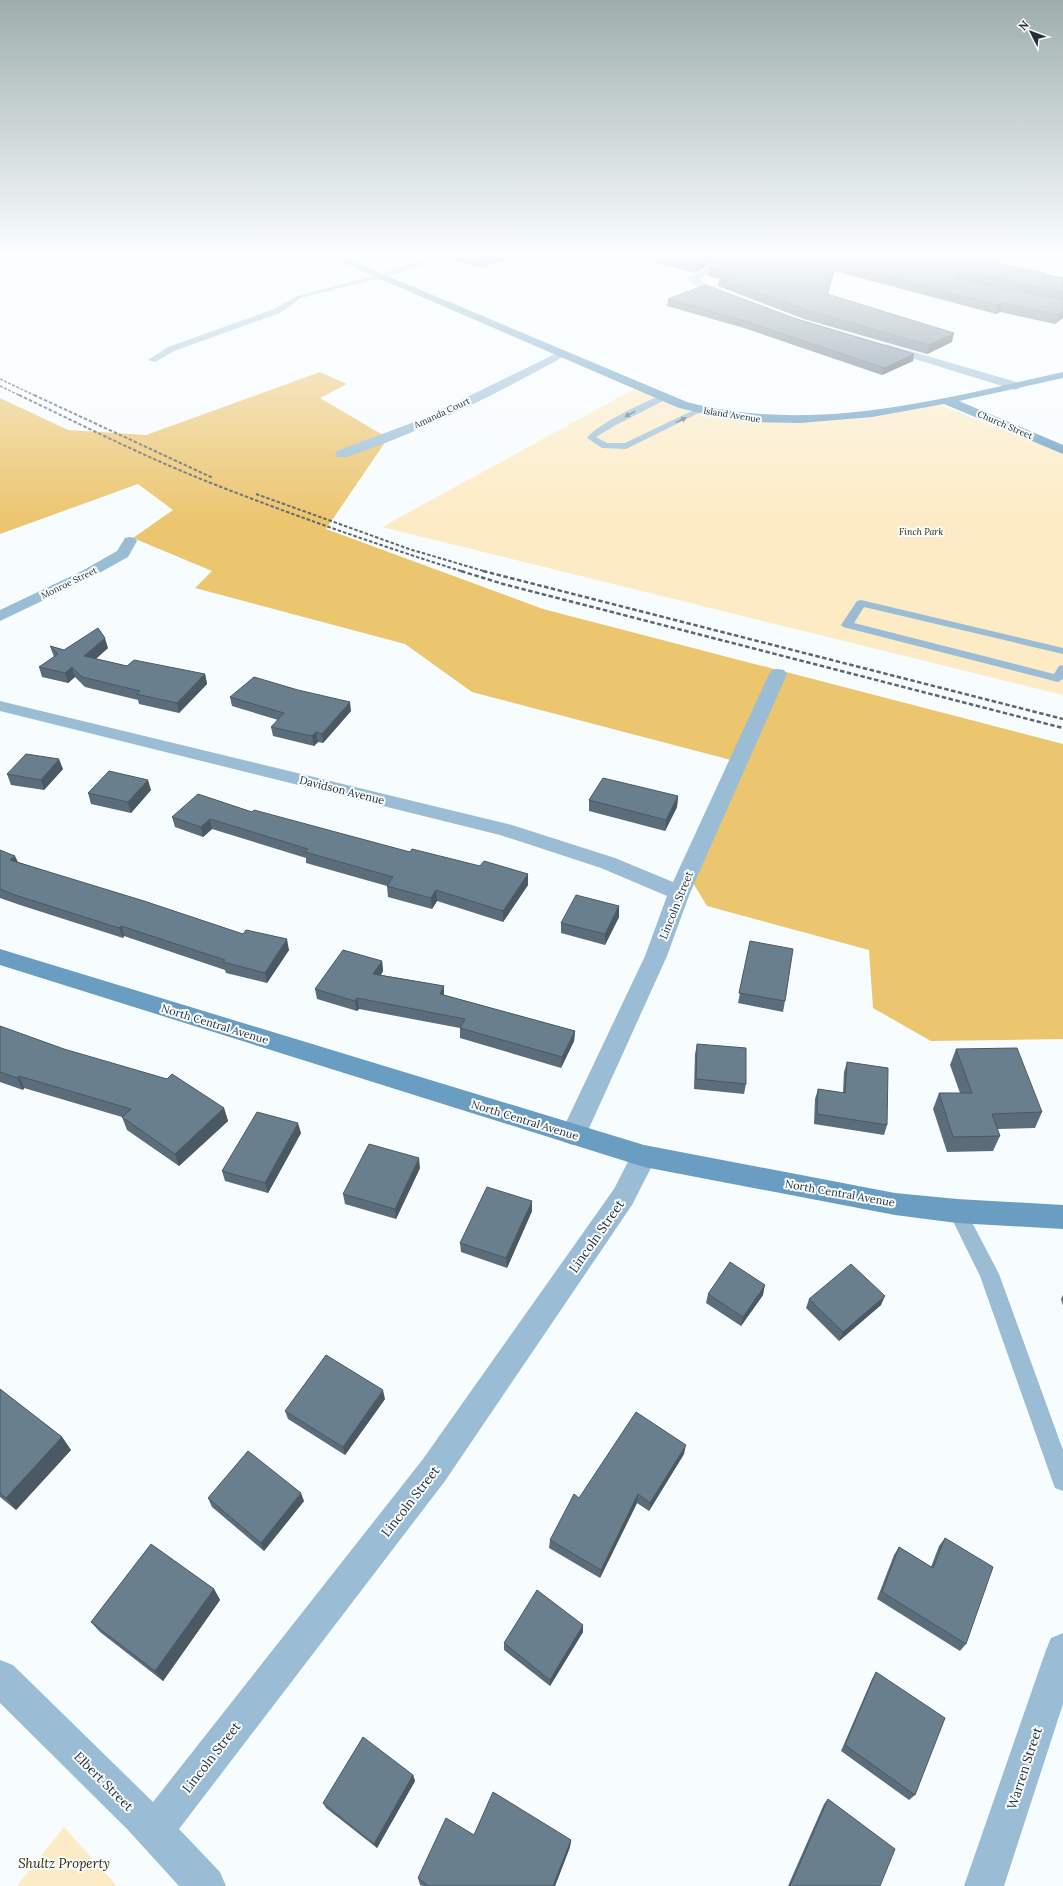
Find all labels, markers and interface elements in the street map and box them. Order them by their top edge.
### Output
north arrow [1011,12,1051,52]
text: N [1016,17,1032,33]
street label: Amanda Court [411,395,472,431]
street label: Island Avenue [703,405,762,424]
street label: Church Street [976,408,1035,441]
one-way arrow [624,411,635,418]
one-way arrow [675,417,687,423]
park label: Finch Park [899,526,943,537]
street label: Monroe Street [39,564,99,601]
street label: Davidson Avenue [298,773,386,807]
street label: Lincoln Street [656,868,696,941]
street label: North Central Avenue [160,1001,270,1047]
street label: North Central Avenue [470,1097,580,1143]
street label: North Central Avenue [784,1176,896,1210]
street label: Lincoln Street [565,1197,628,1276]
street label: Lincoln Street [377,1462,443,1540]
street label: Lincoln Street [178,1718,244,1796]
street label: Warren Street [1003,1725,1046,1811]
street label: Elbert Street [70,1748,137,1815]
park label: Shultz Property [18,1855,110,1872]

